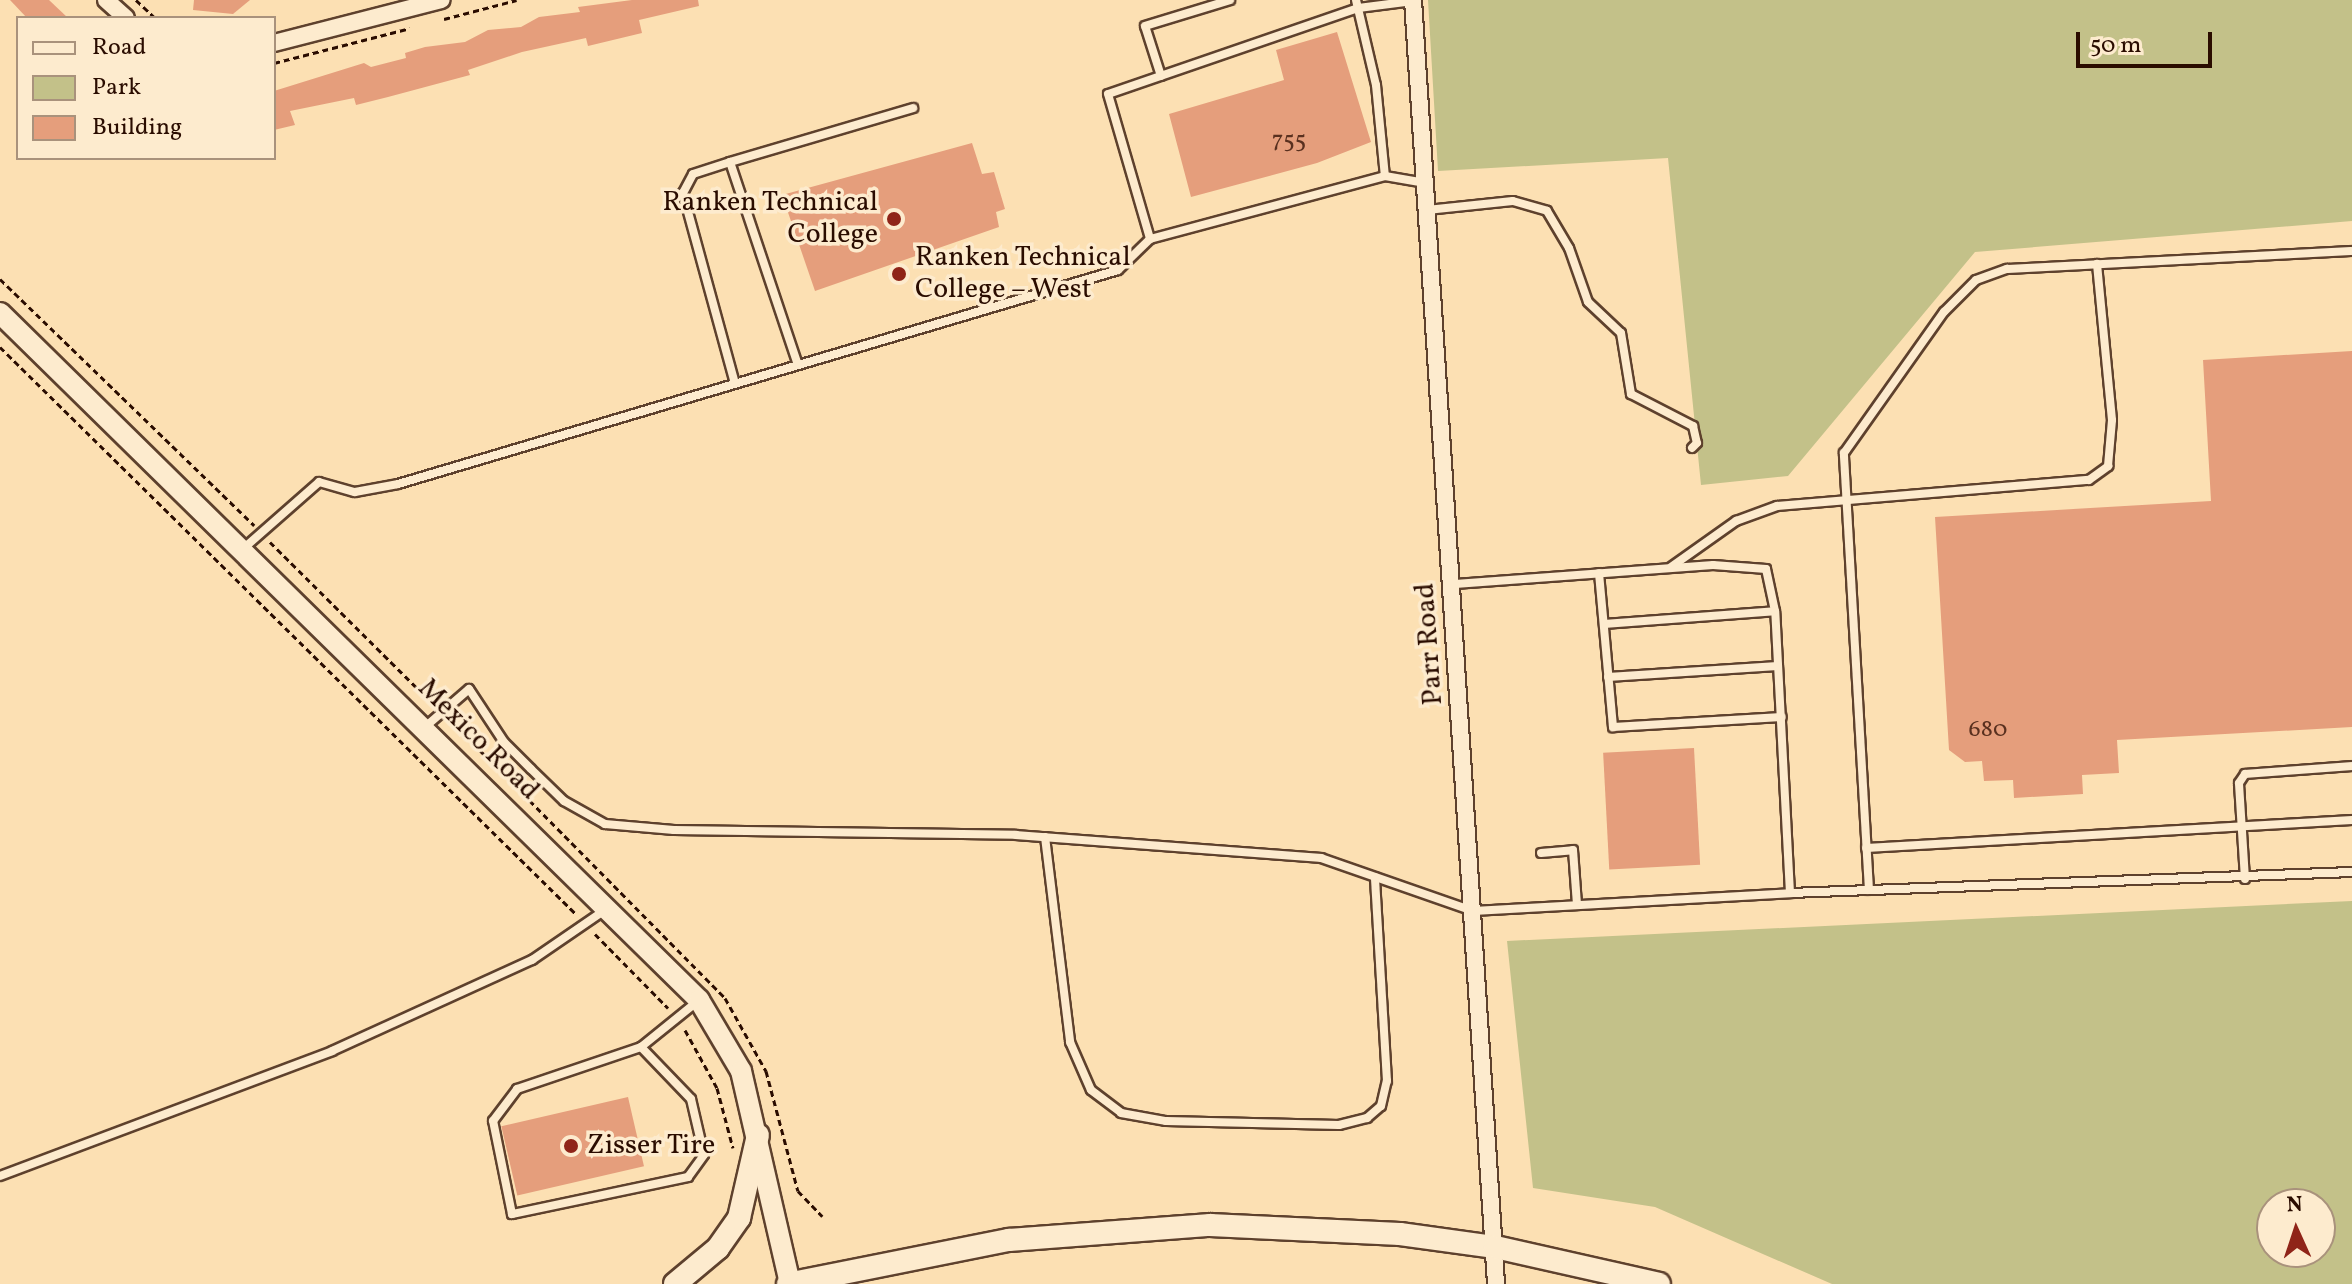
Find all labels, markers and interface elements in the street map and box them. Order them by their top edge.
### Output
legend [16,16,276,160]
scale bar [2080,16,2216,66]
text: 50 m [2090,29,2142,63]
text: Road [92,31,146,65]
text: Park [92,71,141,105]
text: Building [92,111,182,145]
house number: 755 [1272,128,1306,156]
place label: Ranken Technical College [662,186,878,252]
marker: Ranken Technical College [885,210,903,228]
place label: Ranken Technical College – West [915,241,1131,307]
marker: Ranken Technical College – West [890,265,908,283]
street label: Parr Road [1409,582,1451,706]
street label: Mexico Road [410,672,546,808]
house number: 680 [1969,717,2007,745]
place label: Zisser Tire [587,1129,716,1163]
marker: Zisser Tire [562,1137,580,1155]
north arrow [2256,1188,2336,1268]
text: N [2286,1190,2304,1221]

